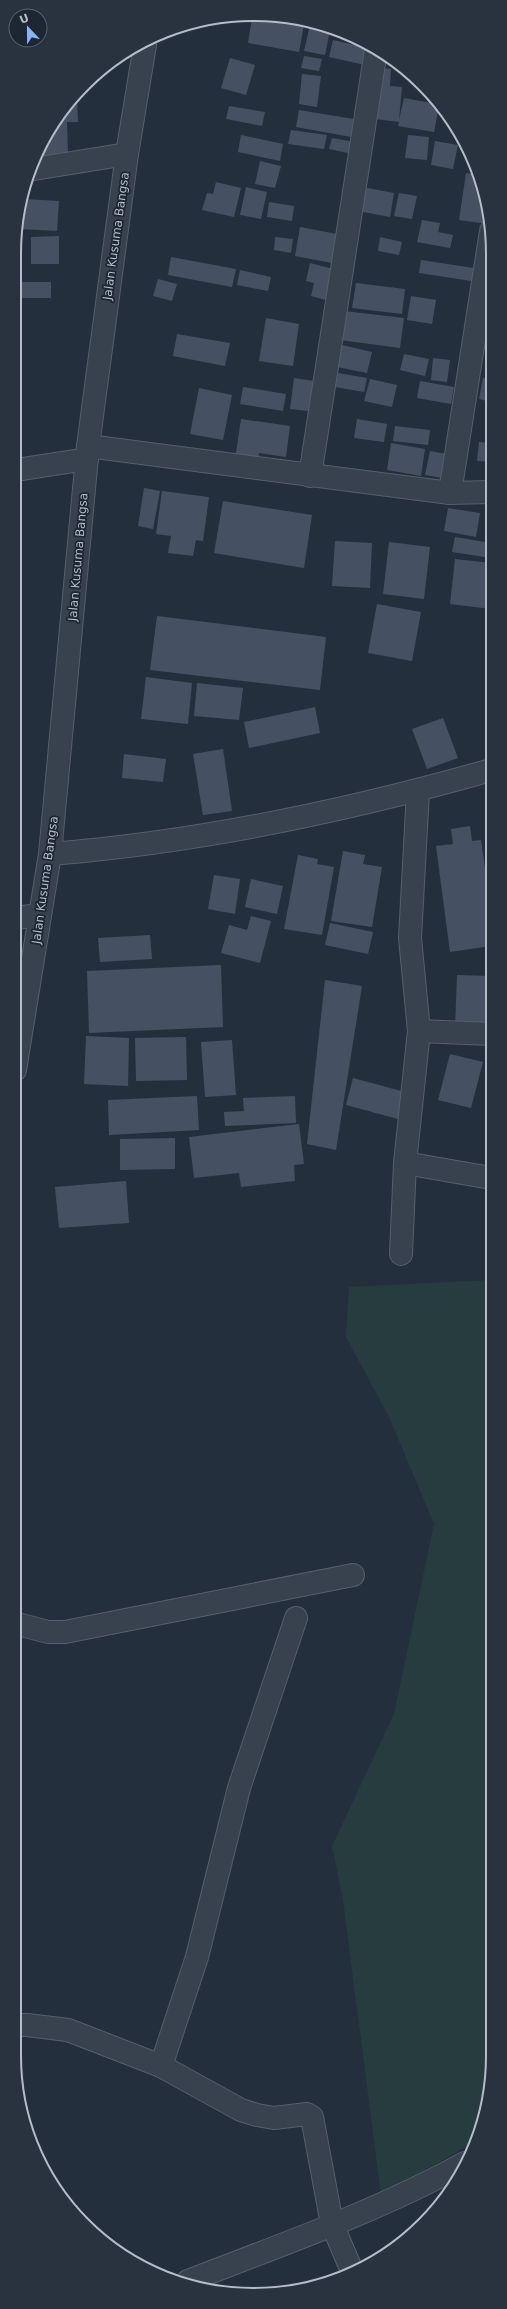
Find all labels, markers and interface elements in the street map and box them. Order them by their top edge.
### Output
north arrow [8,8,48,48]
text: U [18,11,31,27]
street label: Jalan Kusuma Bangsa [100,171,132,302]
street label: Jalan Kusuma Bangsa [65,492,91,623]
street label: Jalan Kusuma Bangsa [29,815,61,946]

